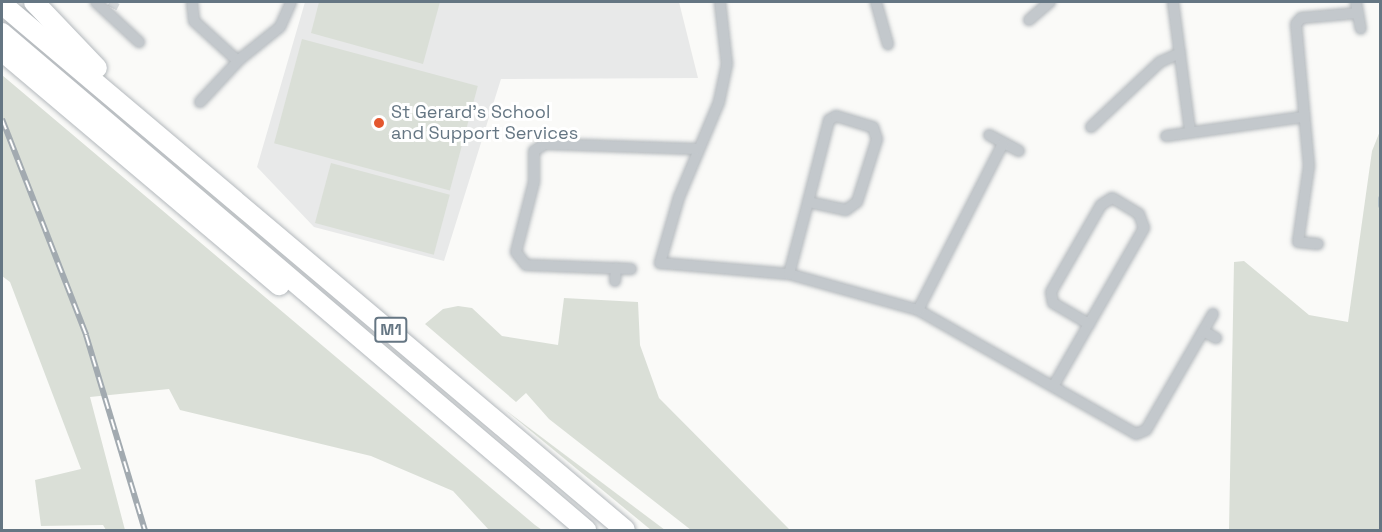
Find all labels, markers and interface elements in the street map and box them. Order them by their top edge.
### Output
place label: St Gerard's School and Support Services [391,102,578,144]
marker: St Gerard's School and Support Services [372,116,386,130]
road number: M1 [373,317,409,343]

